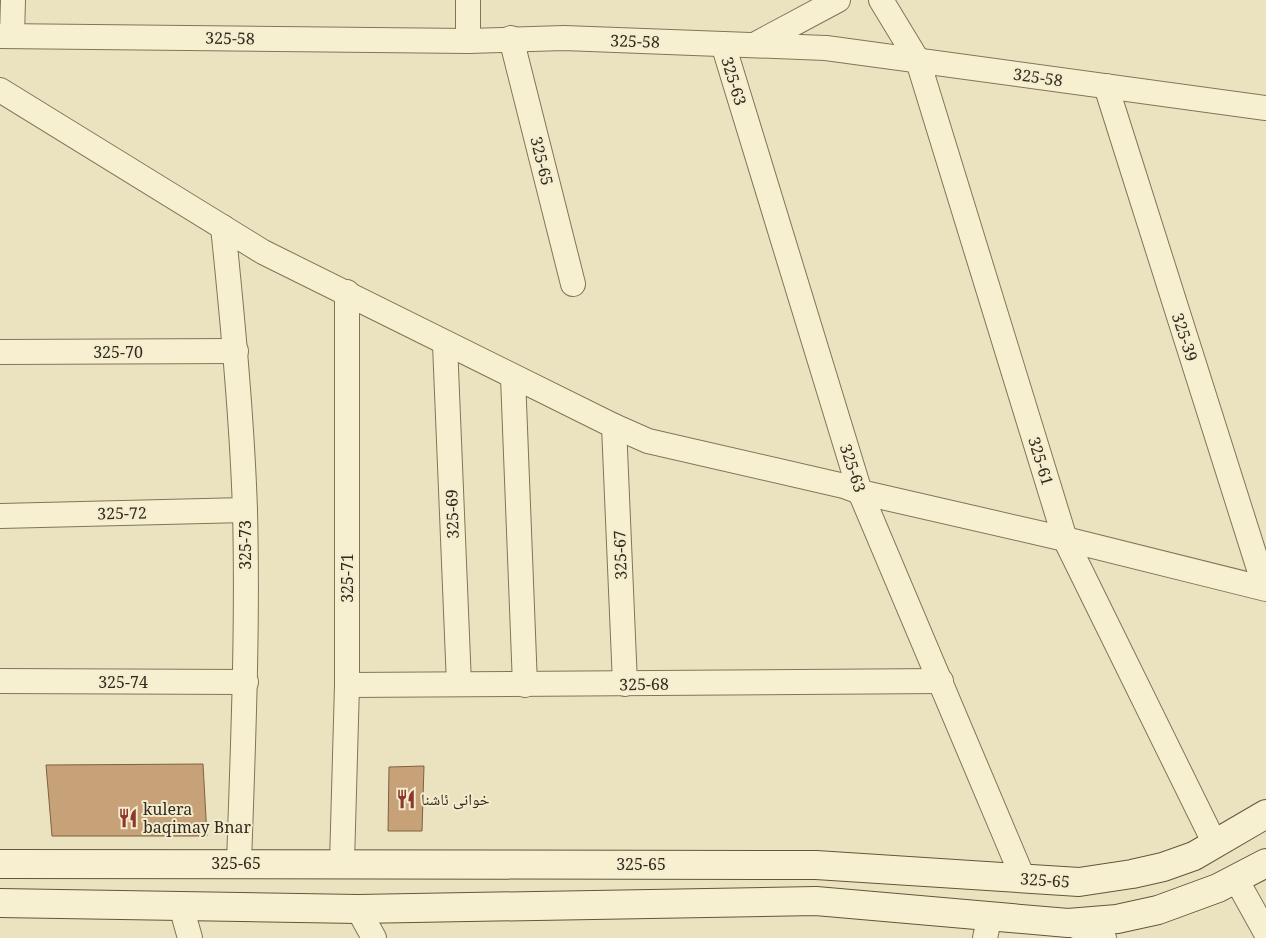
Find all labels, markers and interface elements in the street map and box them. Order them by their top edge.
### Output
street label: 325-58 [205,27,255,49]
street label: 325-58 [610,29,660,53]
street label: 325-63 [716,54,752,108]
street label: 325-58 [1012,63,1064,91]
street label: 325-65 [525,134,559,188]
street label: 325-39 [1167,310,1203,364]
street label: 325-70 [93,341,143,363]
street label: 325-61 [1023,434,1059,488]
street label: 325-63 [835,441,871,495]
street label: 325-69 [440,489,464,539]
street label: 325-72 [97,502,147,524]
street label: 325-73 [234,520,256,570]
street label: 325-67 [608,530,632,580]
street label: 325-71 [336,553,358,603]
street label: 325-74 [98,671,148,693]
street label: 325-68 [619,673,669,695]
restaurant icon: خوانى ئاشنا [395,788,417,810]
place label: خوانى ئاشنا [421,788,490,810]
place label: kulera baqimay Bnar [143,798,252,838]
restaurant icon: kulera baqimay Bnar [117,807,139,829]
street label: 325-65 [211,852,261,874]
street label: 325-65 [616,853,666,875]
street label: 325-65 [1019,867,1071,893]

